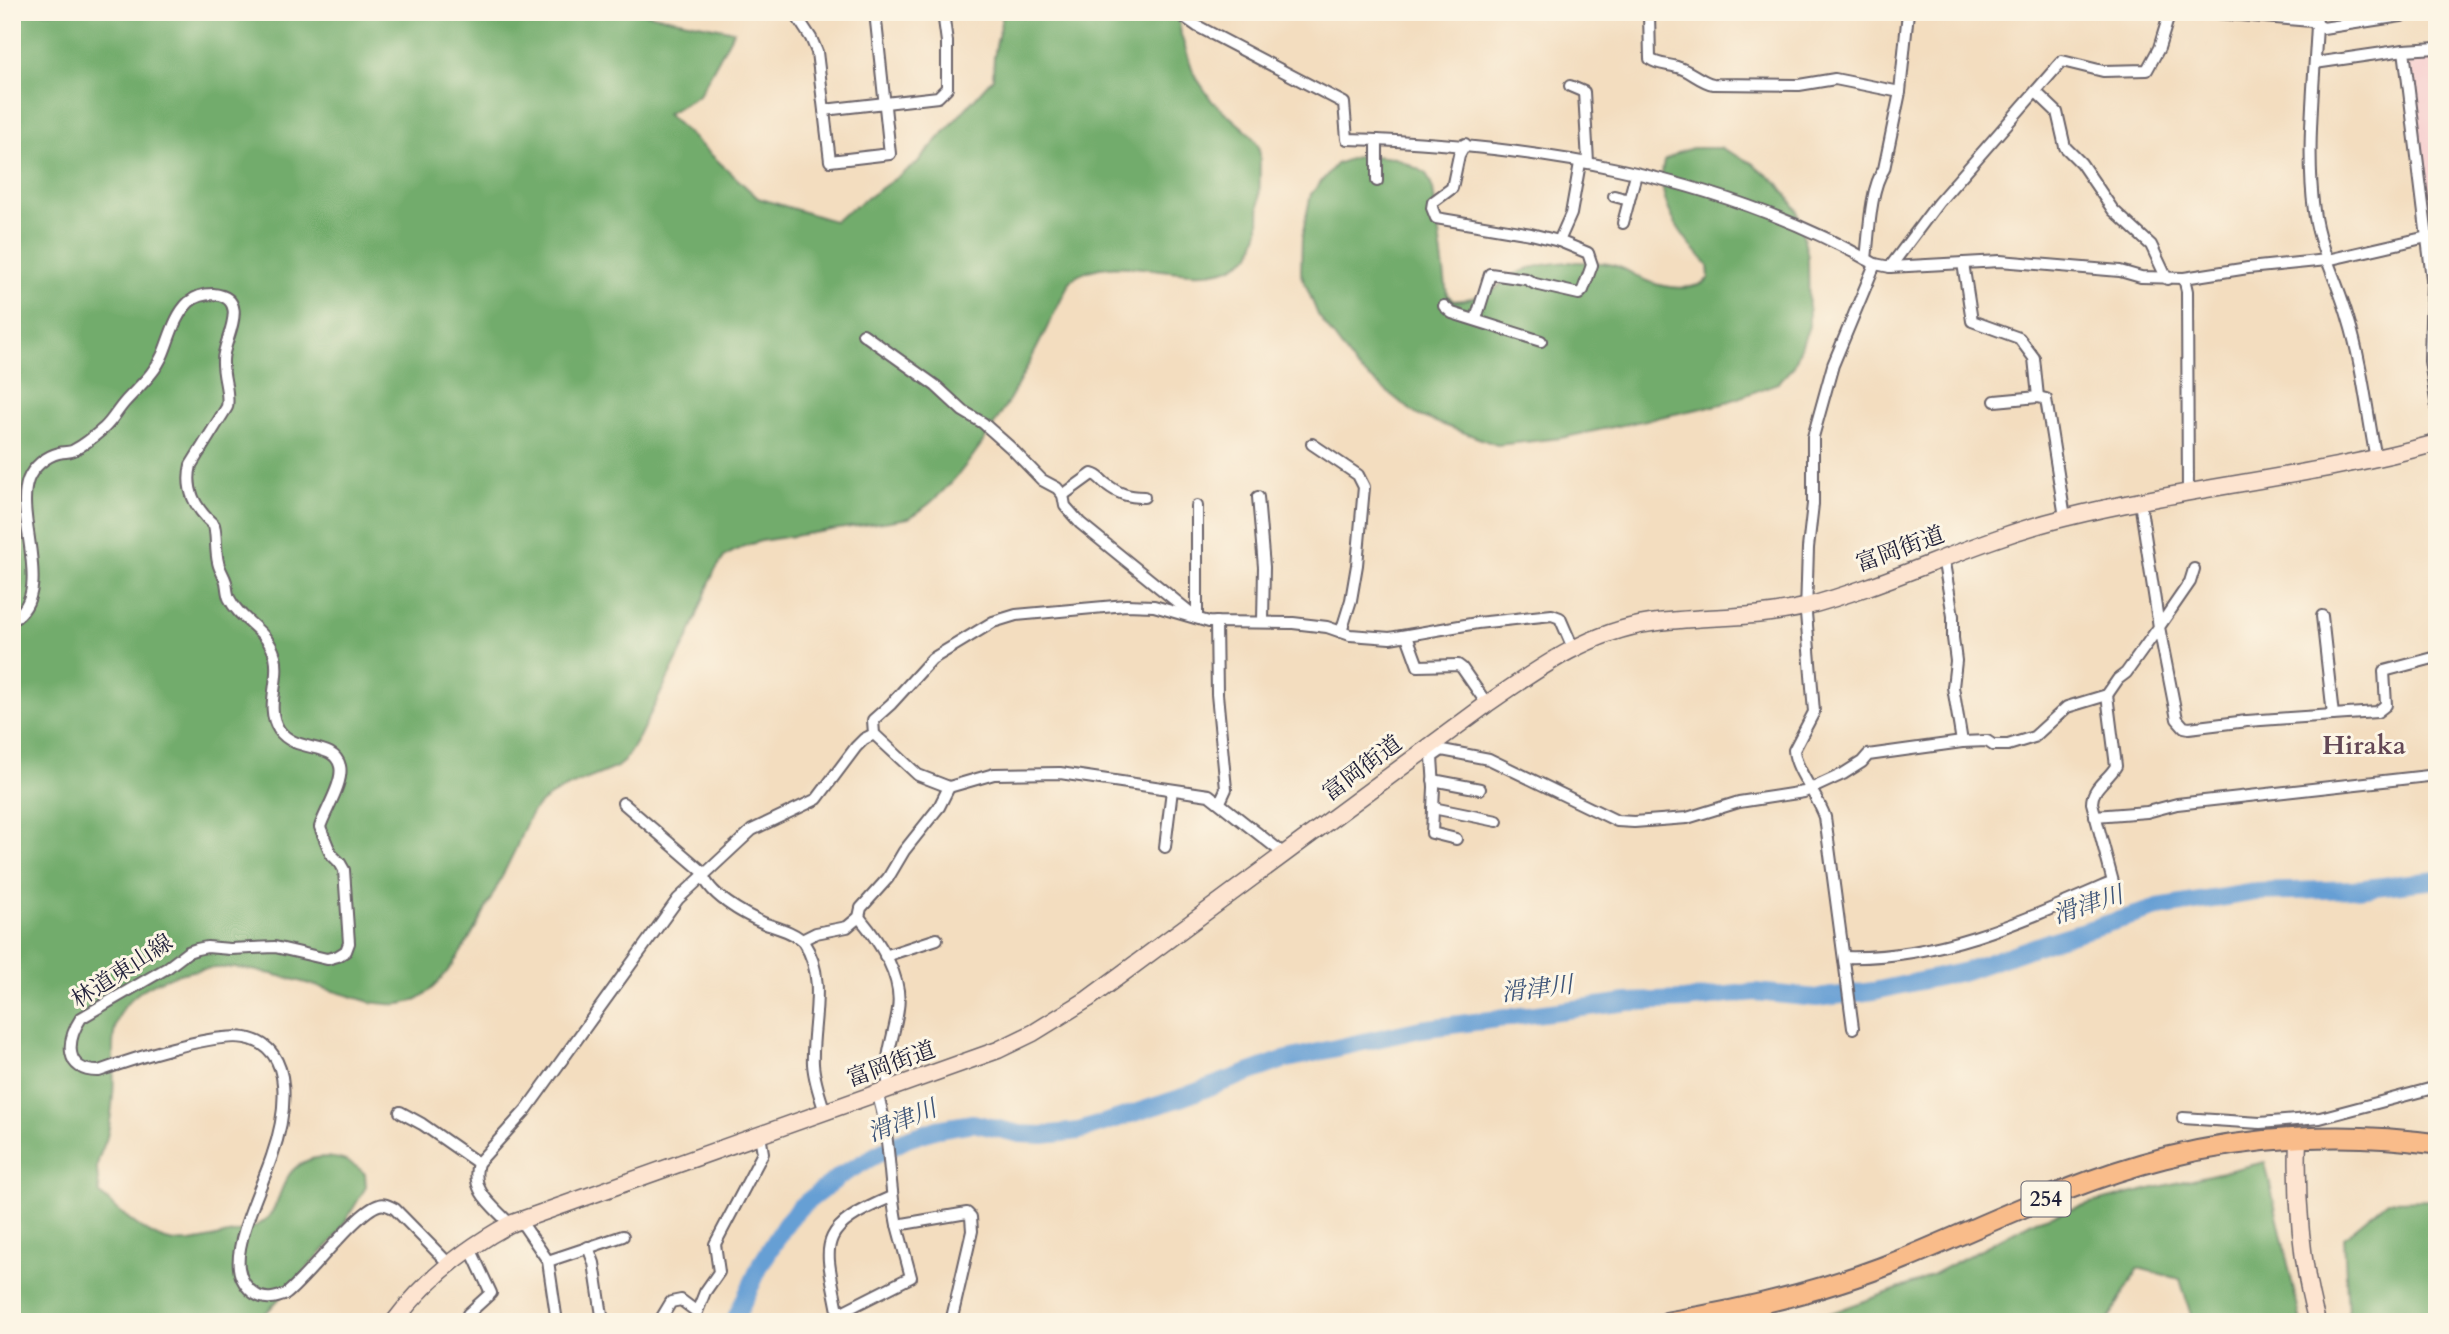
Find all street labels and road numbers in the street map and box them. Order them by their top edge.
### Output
street label: 富岡街道 [1851,519,1949,579]
street label: 富岡街道 [1316,728,1408,808]
street label: 林道東山線 [65,927,179,1015]
street label: 富岡街道 [842,1034,940,1094]
road number: 254 [2022,1182,2070,1216]

